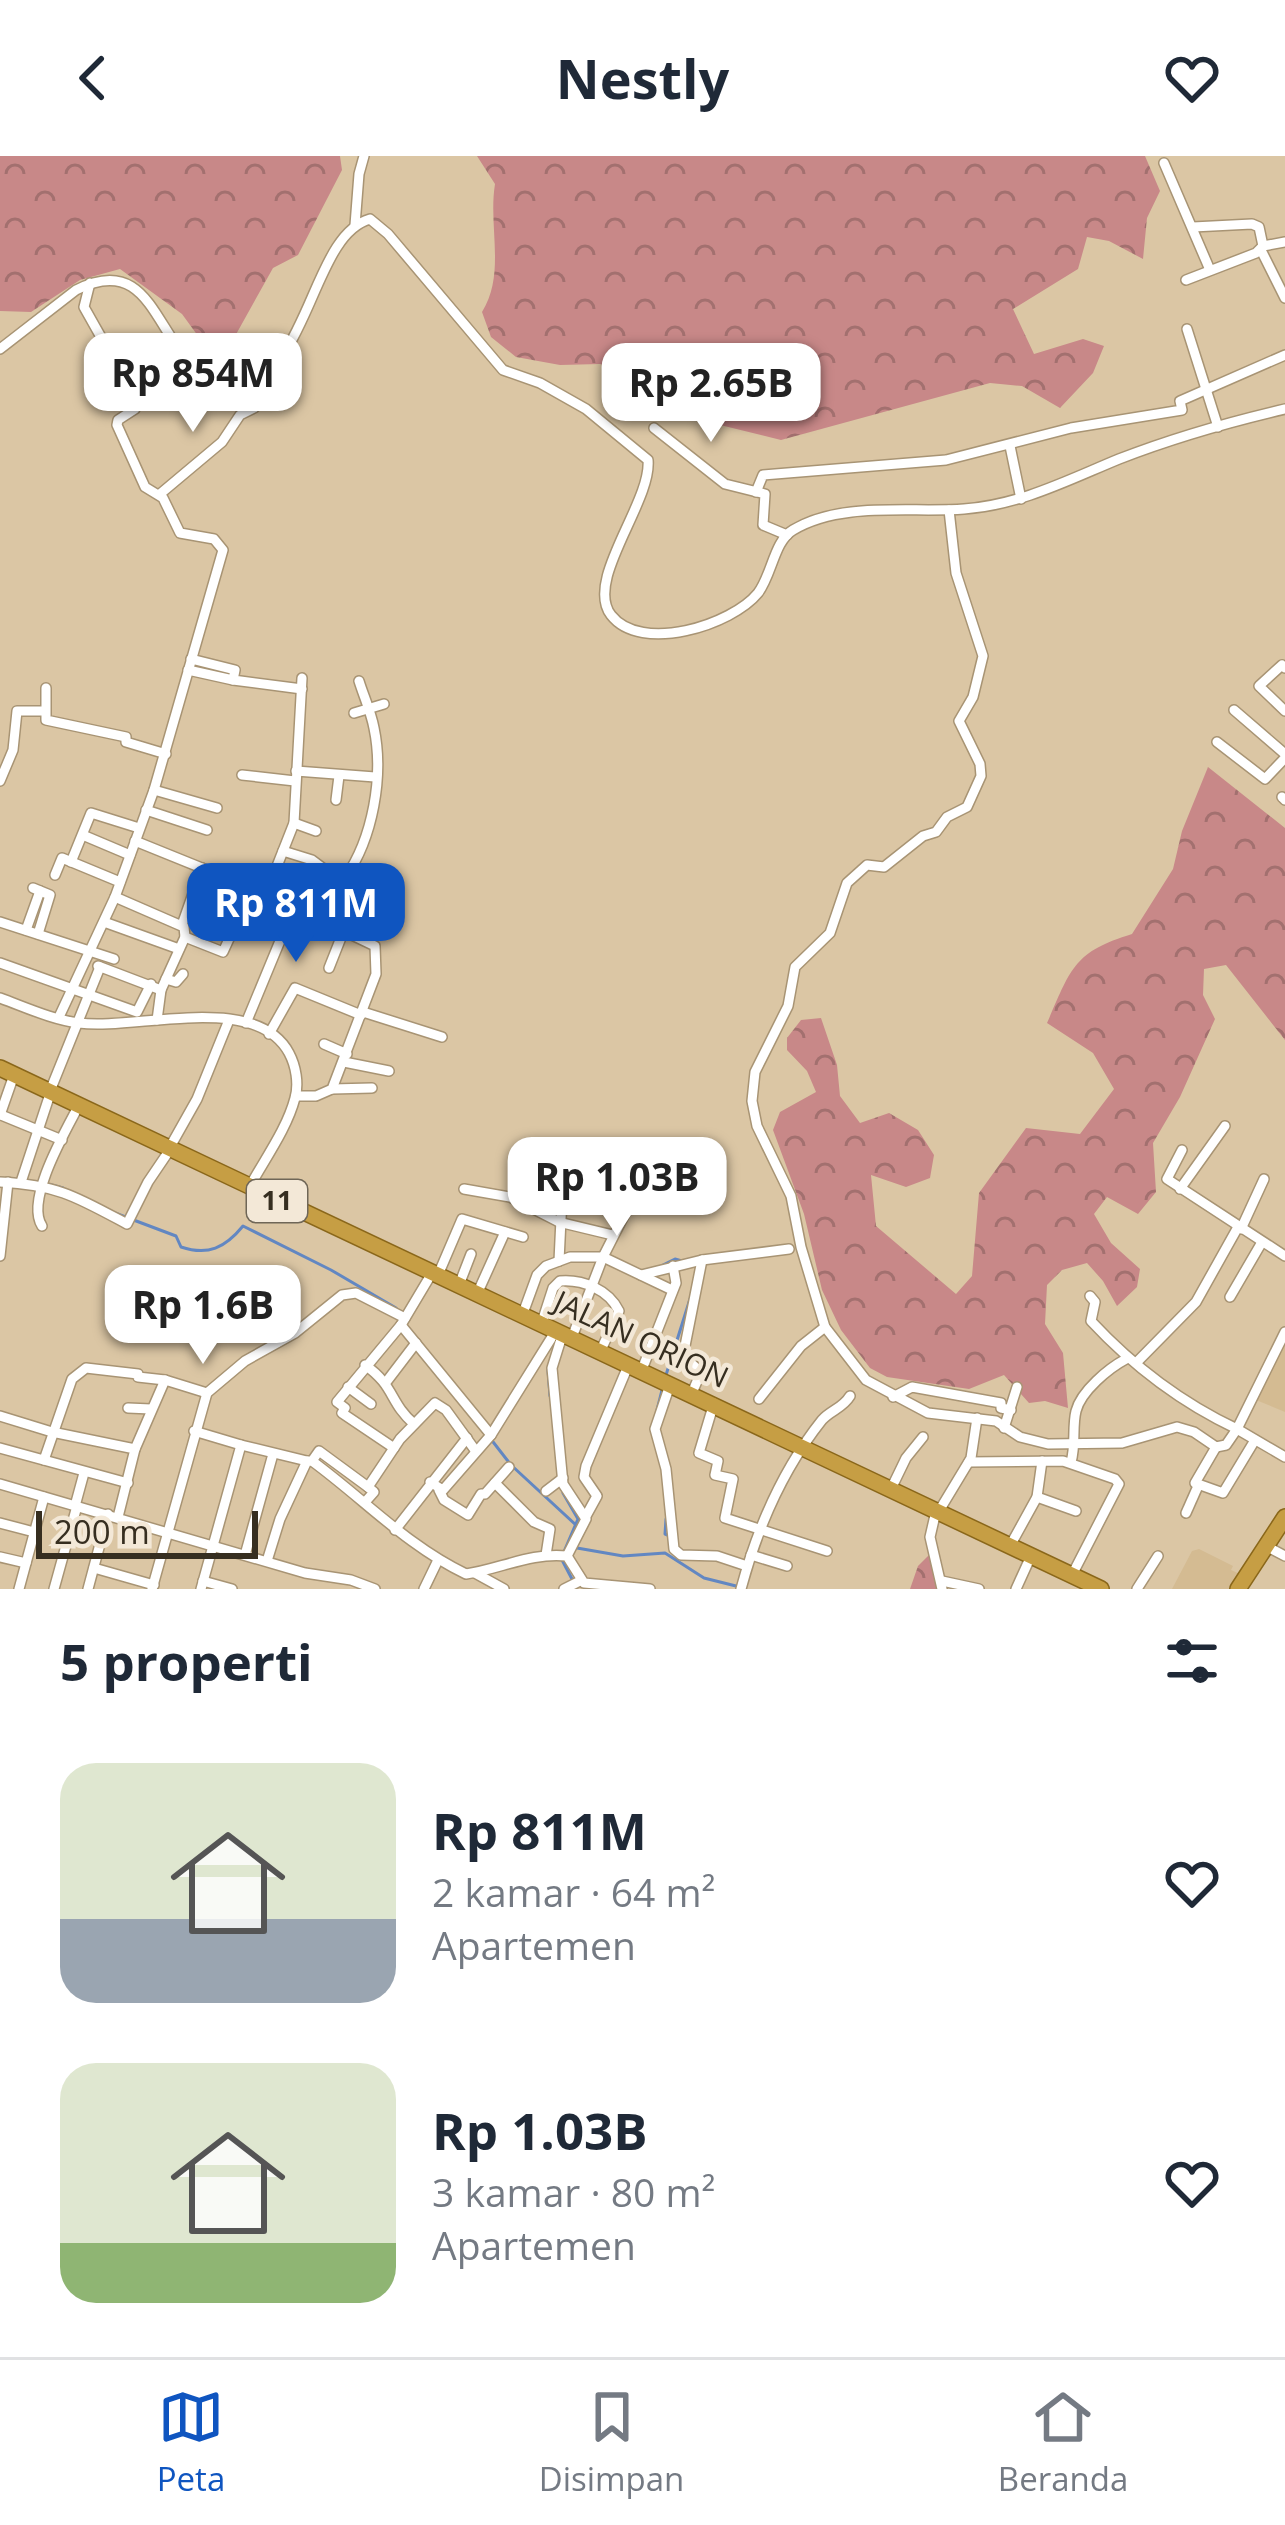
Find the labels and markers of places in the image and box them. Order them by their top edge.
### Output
pin: Rp 854M [82,333,304,435]
pin: Rp 2.65B [587,343,835,445]
pin: Rp 811M [185,863,407,965]
pin: Rp 1.03B [493,1137,741,1239]
pin: Rp 1.6B [92,1265,314,1367]

